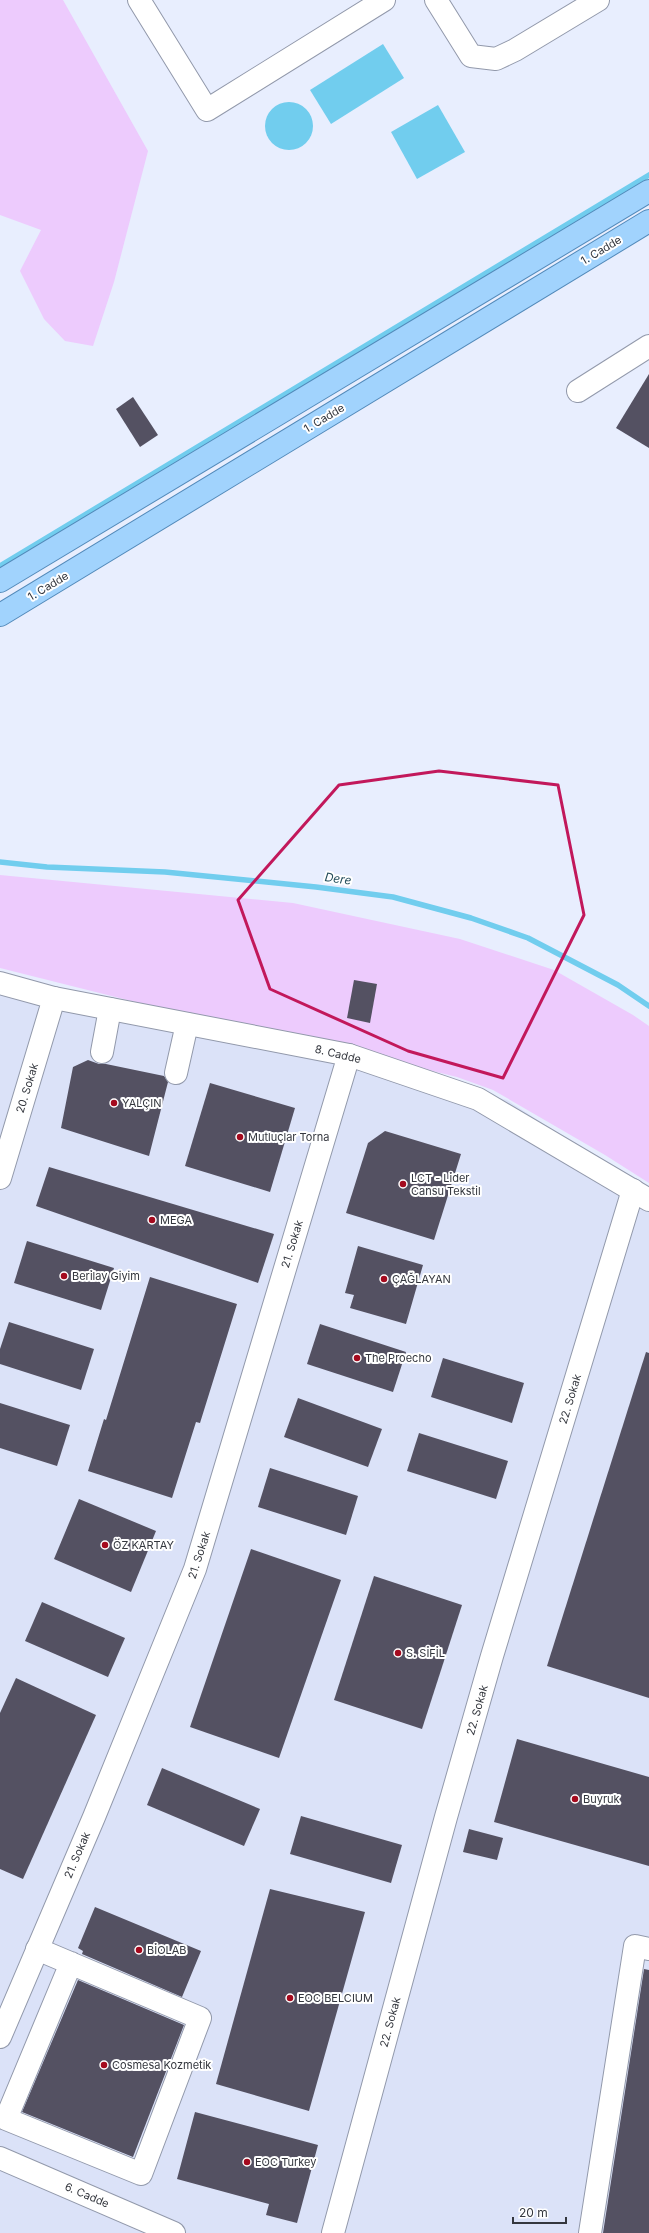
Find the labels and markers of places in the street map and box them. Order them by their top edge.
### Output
place label: YALÇIN [122,1096,161,1110]
marker: YALÇIN [109,1098,119,1108]
place label: Mutluçlar Torna [248,1130,329,1144]
marker: Mutluçlar Torna [235,1132,245,1142]
place label: LCT - Lider Cansu Tekstil [411,1171,481,1198]
marker: LCT - Lider Cansu Tekstil [398,1179,408,1189]
place label: MEGA [160,1213,193,1227]
marker: MEGA [147,1215,157,1225]
place label: Berilay Giyim [72,1269,140,1283]
marker: Berilay Giyim [59,1271,69,1281]
place label: ÇAĞLAYAN [392,1272,451,1286]
marker: ÇAĞLAYAN [379,1274,389,1284]
place label: The Proecho [365,1351,432,1365]
marker: The Proecho [352,1353,362,1363]
place label: ÖZ KARTAY [113,1538,174,1552]
marker: ÖZ KARTAY [100,1540,110,1550]
place label: S. SİFİL [406,1646,445,1660]
marker: S. SİFİL [393,1648,403,1658]
place label: Buyruk [583,1792,620,1806]
marker: Buyruk [570,1794,580,1804]
place label: BİOLAB [147,1943,187,1957]
marker: BİOLAB [134,1945,144,1955]
place label: EOC BELCIUM [298,1991,373,2005]
marker: EOC BELCIUM [285,1993,295,2003]
place label: Cosmesa Kozmetik [112,2058,211,2072]
marker: Cosmesa Kozmetik [99,2060,109,2070]
place label: EOC Turkey [255,2155,316,2169]
marker: EOC Turkey [242,2157,252,2167]

